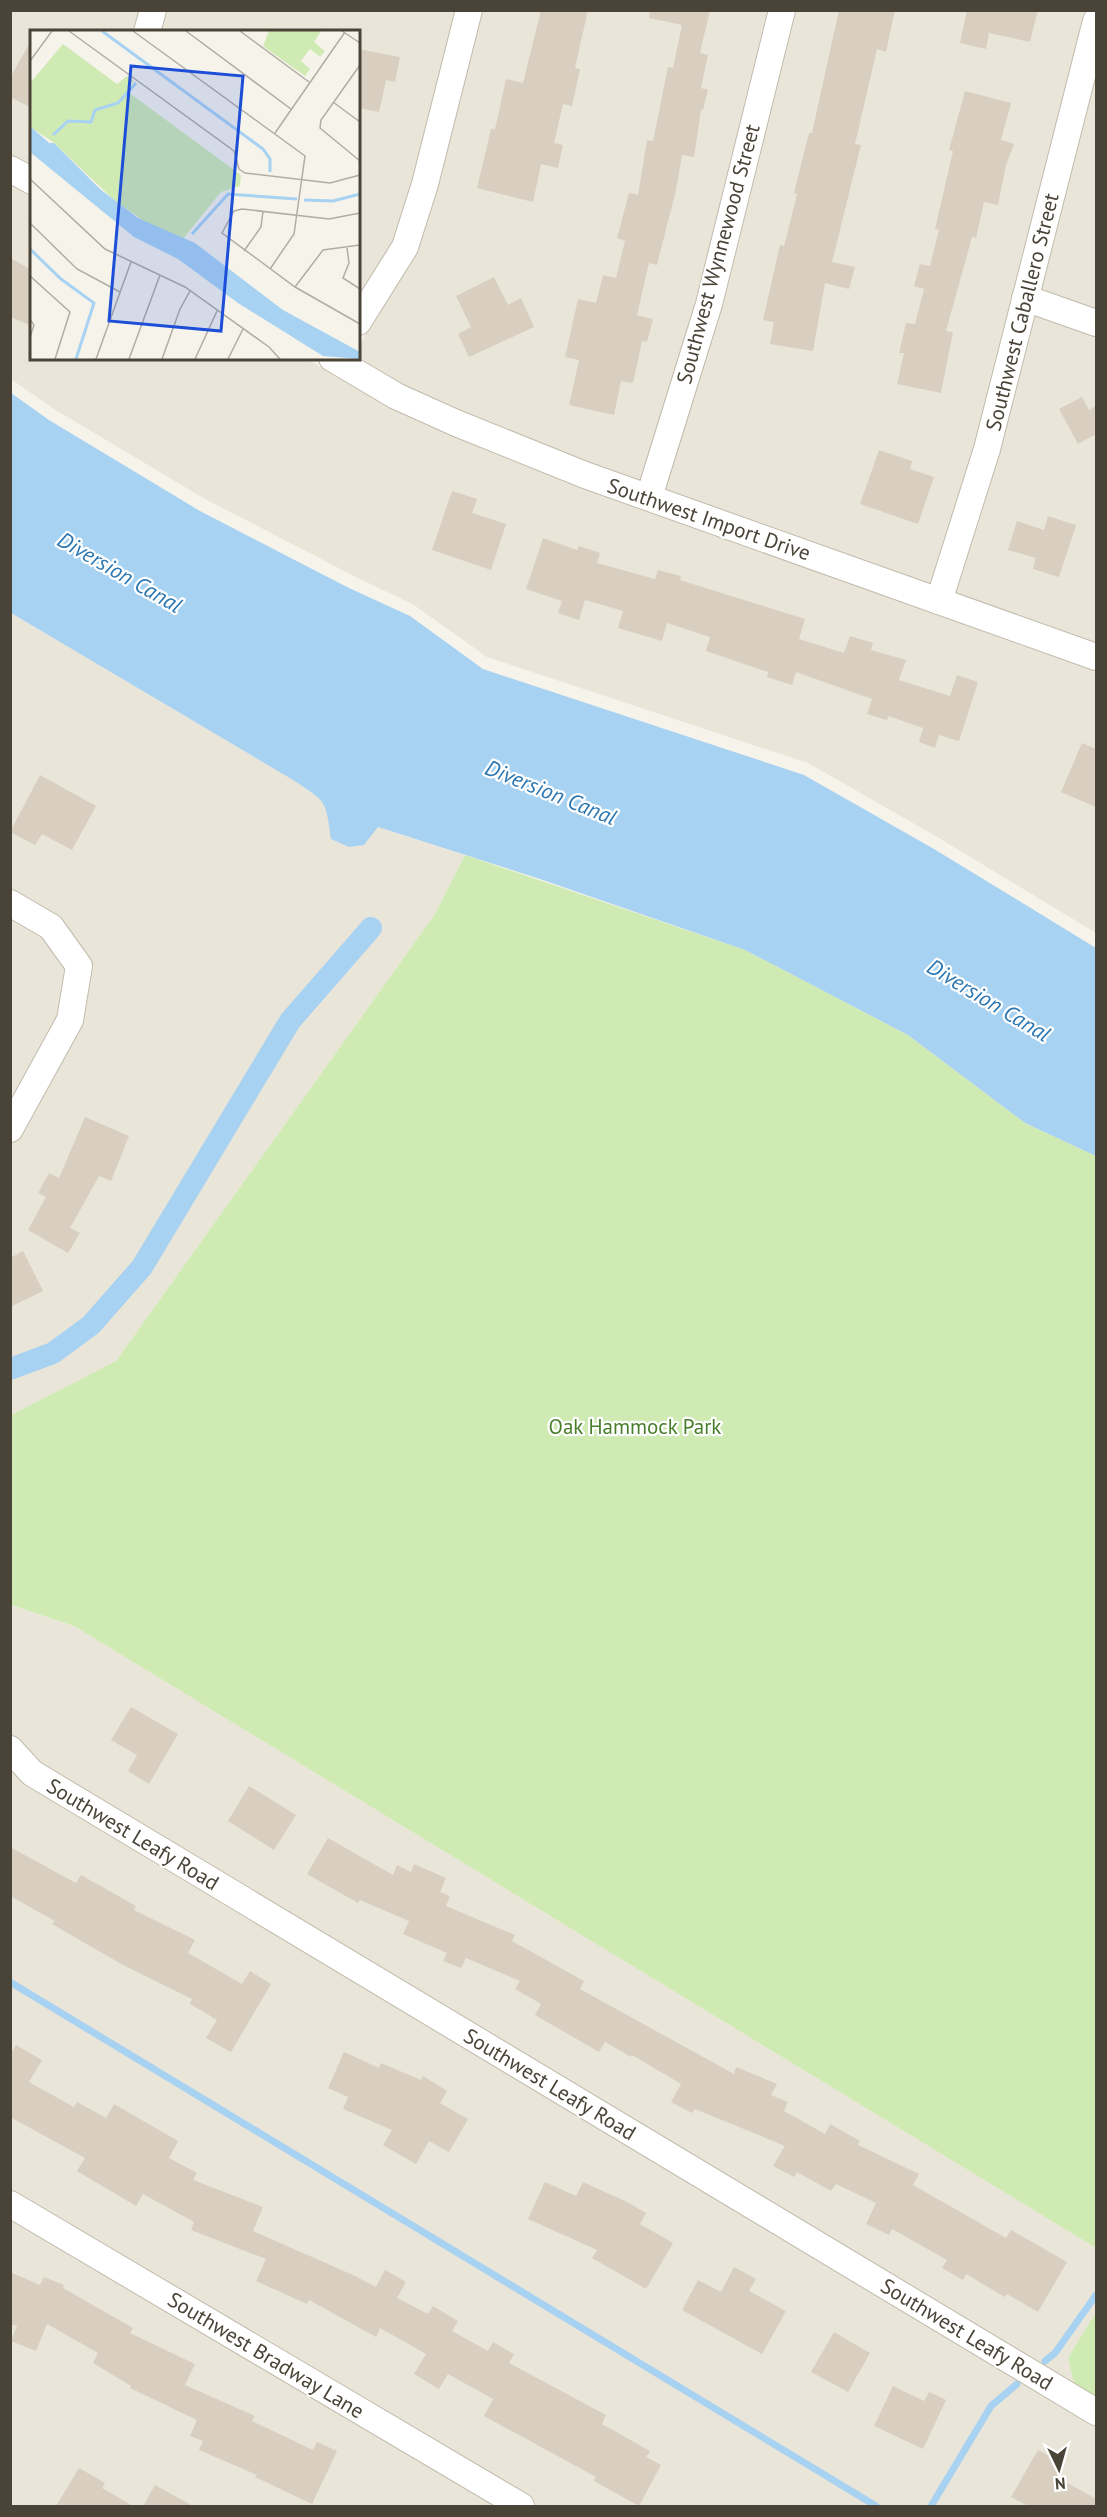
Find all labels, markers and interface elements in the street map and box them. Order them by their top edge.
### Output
inset map [30,30,360,360]
street label: Southwest Wynnewood Street [670,121,766,387]
street label: Southwest Caballero Street [979,190,1065,434]
street label: Southwest Import Drive [604,472,814,566]
water label: Diversion Canal [53,525,187,619]
water label: Diversion Canal [481,753,621,831]
water label: Diversion Canal [922,952,1056,1048]
park label: Oak Hammock Park [549,1413,721,1440]
street label: Southwest Leafy Road [42,1772,224,1896]
street label: Southwest Leafy Road [459,2022,641,2146]
street label: Southwest Leafy Road [876,2272,1058,2396]
street label: Southwest Bradway Lane [163,2286,369,2424]
north arrow [1029,2439,1089,2499]
text: N [1054,2474,1066,2494]

